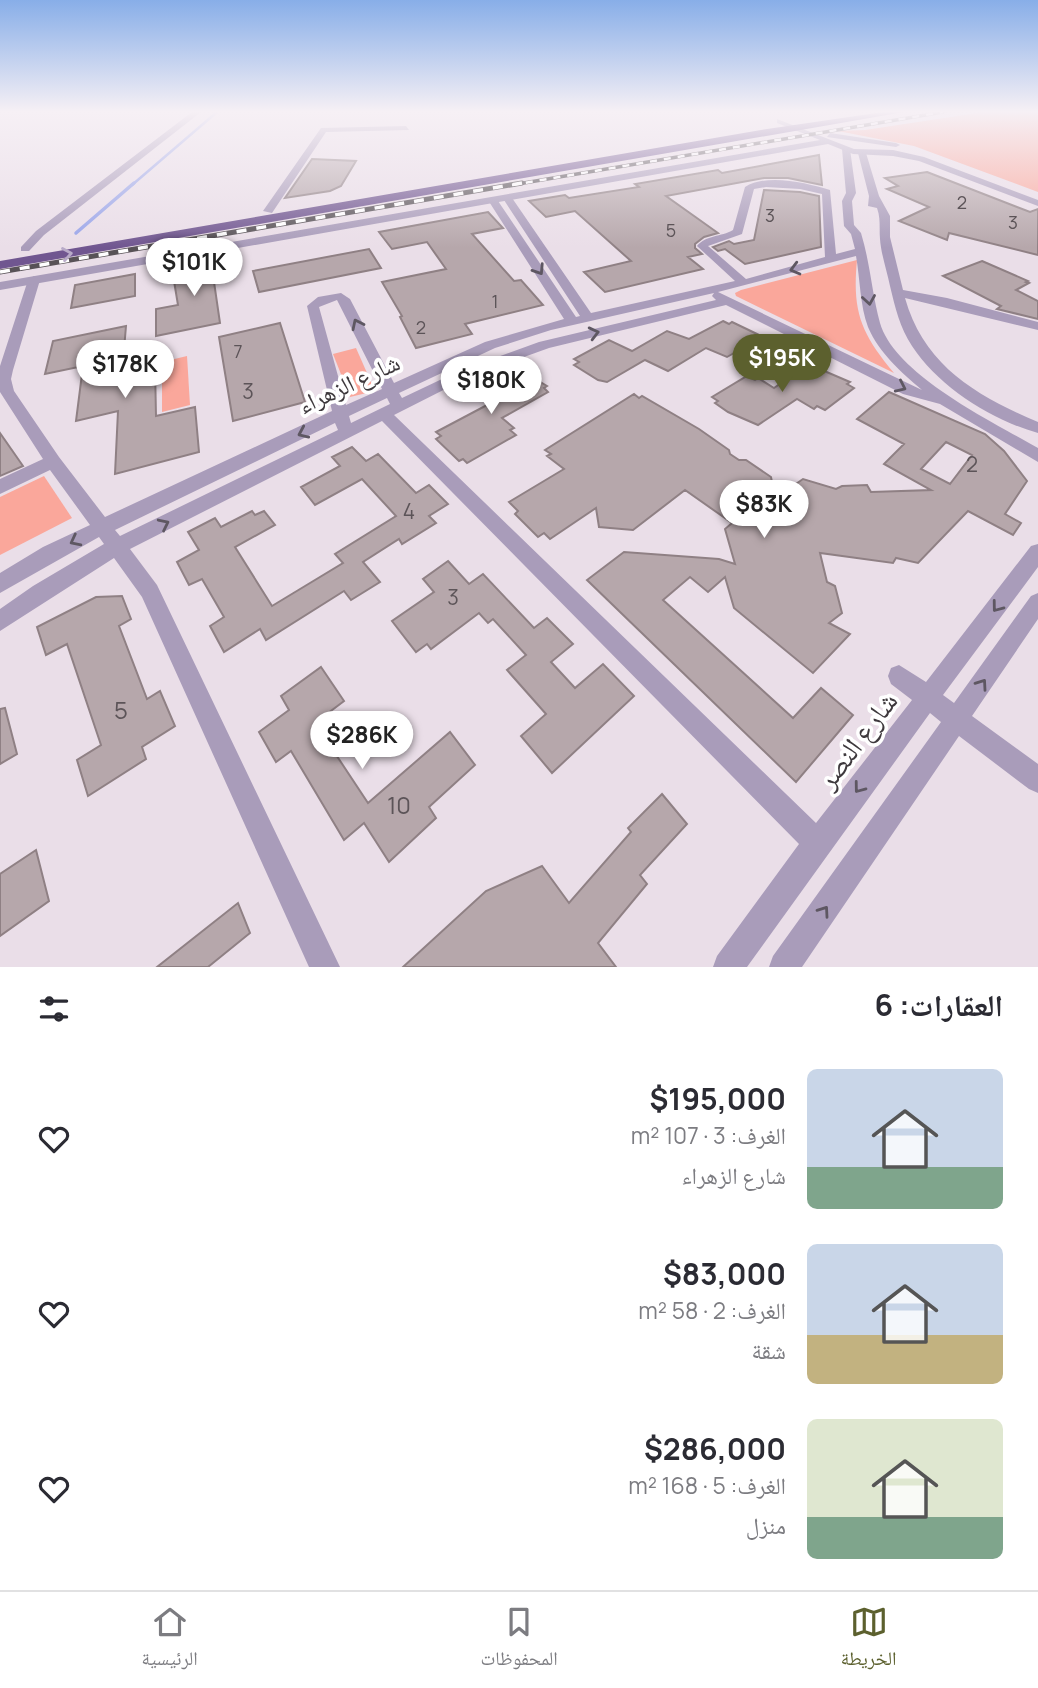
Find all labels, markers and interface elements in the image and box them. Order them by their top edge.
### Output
house number: 2 [957,190,967,214]
house number: 3 [765,203,775,227]
house number: 3 [1008,210,1018,234]
house number: 5 [666,218,676,242]
pin: $101K [145,238,243,298]
text: $101K [162,245,226,277]
one-way arrow [61,247,73,262]
one-way arrow [789,261,801,275]
one-way arrow [531,263,544,276]
house number: 1 [491,289,499,313]
one-way arrow [861,294,876,306]
house number: 2 [416,315,426,339]
one-way arrow [351,319,365,331]
one-way arrow [588,327,600,341]
pin: $195K [733,334,831,394]
house number: 7 [233,339,243,363]
pin: $178K [76,340,174,400]
text: $195K [748,341,816,373]
street label: شارع الزهراء [292,345,405,421]
text: $178K [92,347,158,379]
pin: $180K [442,356,540,416]
text: $180K [457,363,525,395]
house number: 3 [242,377,254,405]
one-way arrow [894,379,906,393]
one-way arrow [297,425,310,439]
house number: 2 [966,450,978,478]
pin: $83K [723,480,805,540]
text: $83K [736,487,792,519]
house number: 4 [403,497,415,525]
one-way arrow [157,518,169,532]
one-way arrow [70,532,82,546]
house number: 3 [447,583,459,611]
one-way arrow [992,599,1005,611]
one-way arrow [974,679,986,692]
street label: شارع النصر [807,683,905,797]
house number: 5 [114,693,128,726]
pin: $286K [313,712,411,771]
text: $286K [326,718,398,750]
one-way arrow [855,780,868,793]
house number: 10 [387,788,411,821]
one-way arrow [816,906,828,919]
text: العقارات: 6 [875,984,1003,1025]
icon: filters [35,990,73,1028]
text: $195,000 [649,1078,786,1119]
icon: home [863,1097,947,1181]
text: الغرف: 3 · 107 m² [631,1119,786,1151]
icon: heart [35,1120,73,1158]
text: شارع الزهراء [682,1159,786,1191]
text: $83,000 [663,1253,786,1294]
icon: home [863,1272,947,1356]
text: الغرف: 2 · 58 m² [638,1294,786,1326]
icon: heart [35,1295,73,1333]
text: شقة [752,1334,786,1366]
text: $286,000 [644,1428,786,1469]
icon: home [863,1447,947,1531]
text: الغرف: 5 · 168 m² [628,1469,786,1501]
icon: heart [35,1470,73,1508]
text: منزل [746,1509,786,1541]
tab: الرئيسية [141,1603,198,1677]
tab: المحفوظات [481,1603,558,1677]
tab: الخريطة [841,1603,897,1677]

